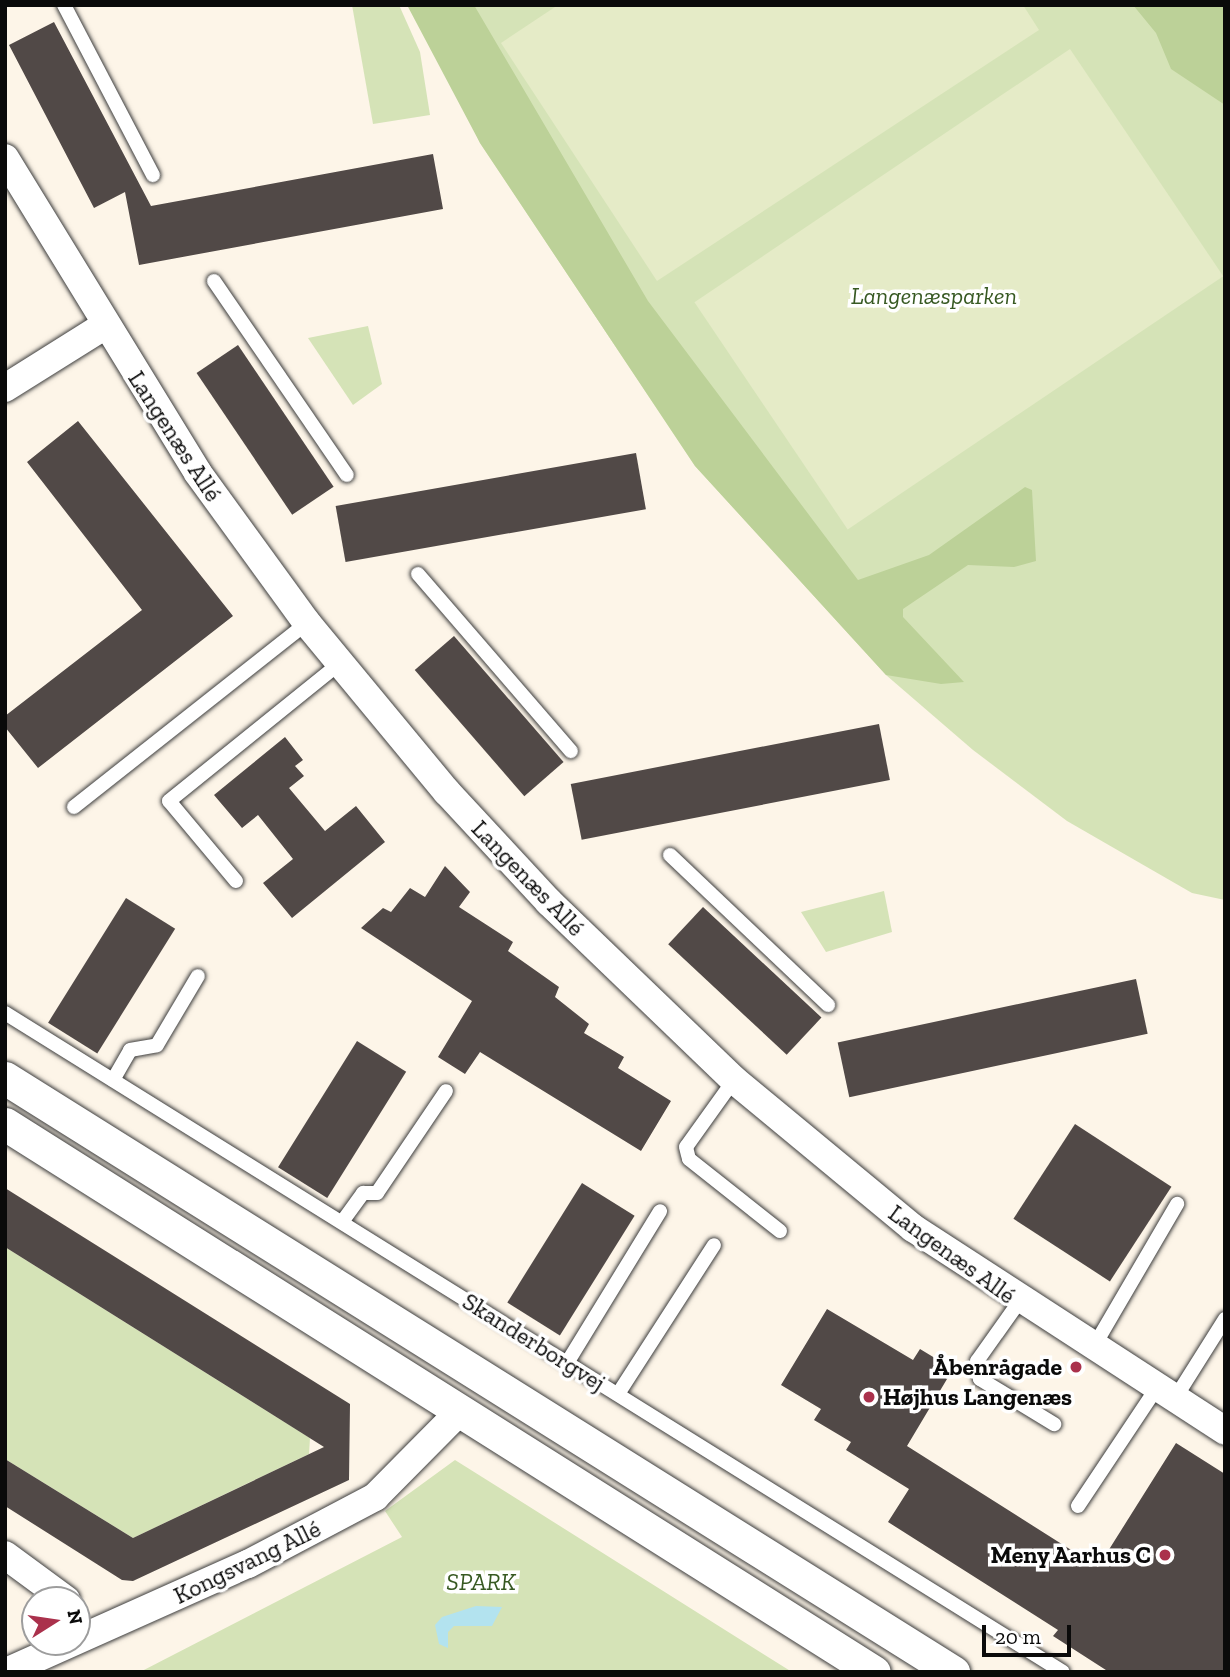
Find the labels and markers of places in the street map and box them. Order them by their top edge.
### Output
place label: Åbenrågade [933,1353,1062,1381]
marker: Åbenrågade [1068,1359,1084,1375]
place label: Højhus Langenæs [883,1383,1072,1411]
marker: Højhus Langenæs [861,1389,877,1405]
place label: Meny Aarhus C [989,1541,1151,1569]
marker: Meny Aarhus C [1157,1547,1173,1563]

